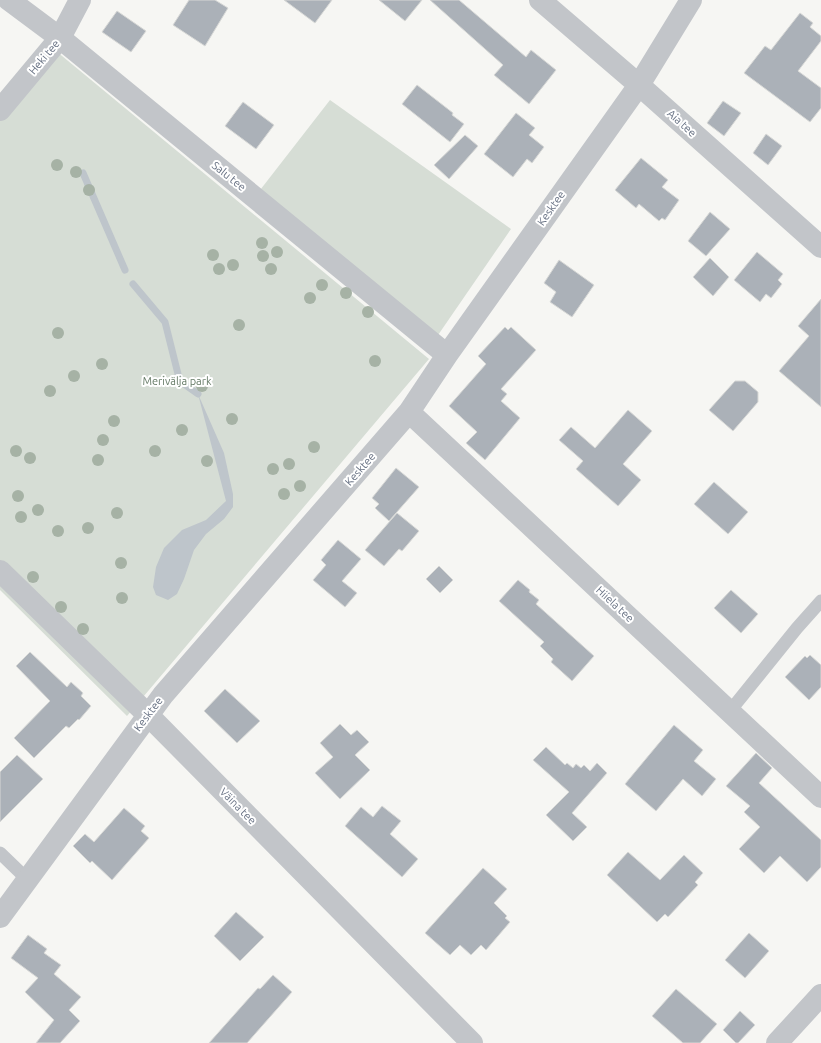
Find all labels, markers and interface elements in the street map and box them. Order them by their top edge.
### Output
street label: Heki tee [26,37,62,77]
street label: Aia tee [665,107,699,139]
street label: Salu tee [210,159,248,193]
street label: Kesktee [535,188,567,228]
park label: Merivälja park [142,375,212,387]
street label: Kesktee [343,450,377,488]
street label: Hiiela tee [594,584,636,624]
street label: Kesktee [131,695,165,733]
street label: Väina tee [217,785,259,827]

